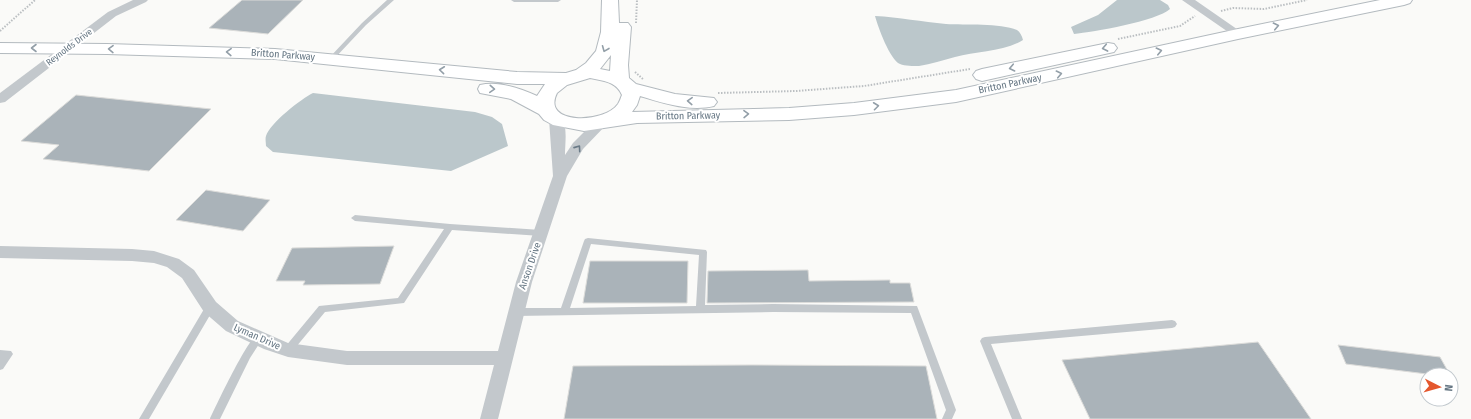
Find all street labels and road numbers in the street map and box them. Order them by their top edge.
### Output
street label: Reynolds Drive [44,26,94,67]
street label: Britton Parkway [251,47,316,63]
street label: Britton Parkway [977,71,1043,97]
street label: Britton Parkway [656,109,721,123]
street label: Anson Drive [516,241,544,291]
street label: Lyman Drive [232,321,282,353]

